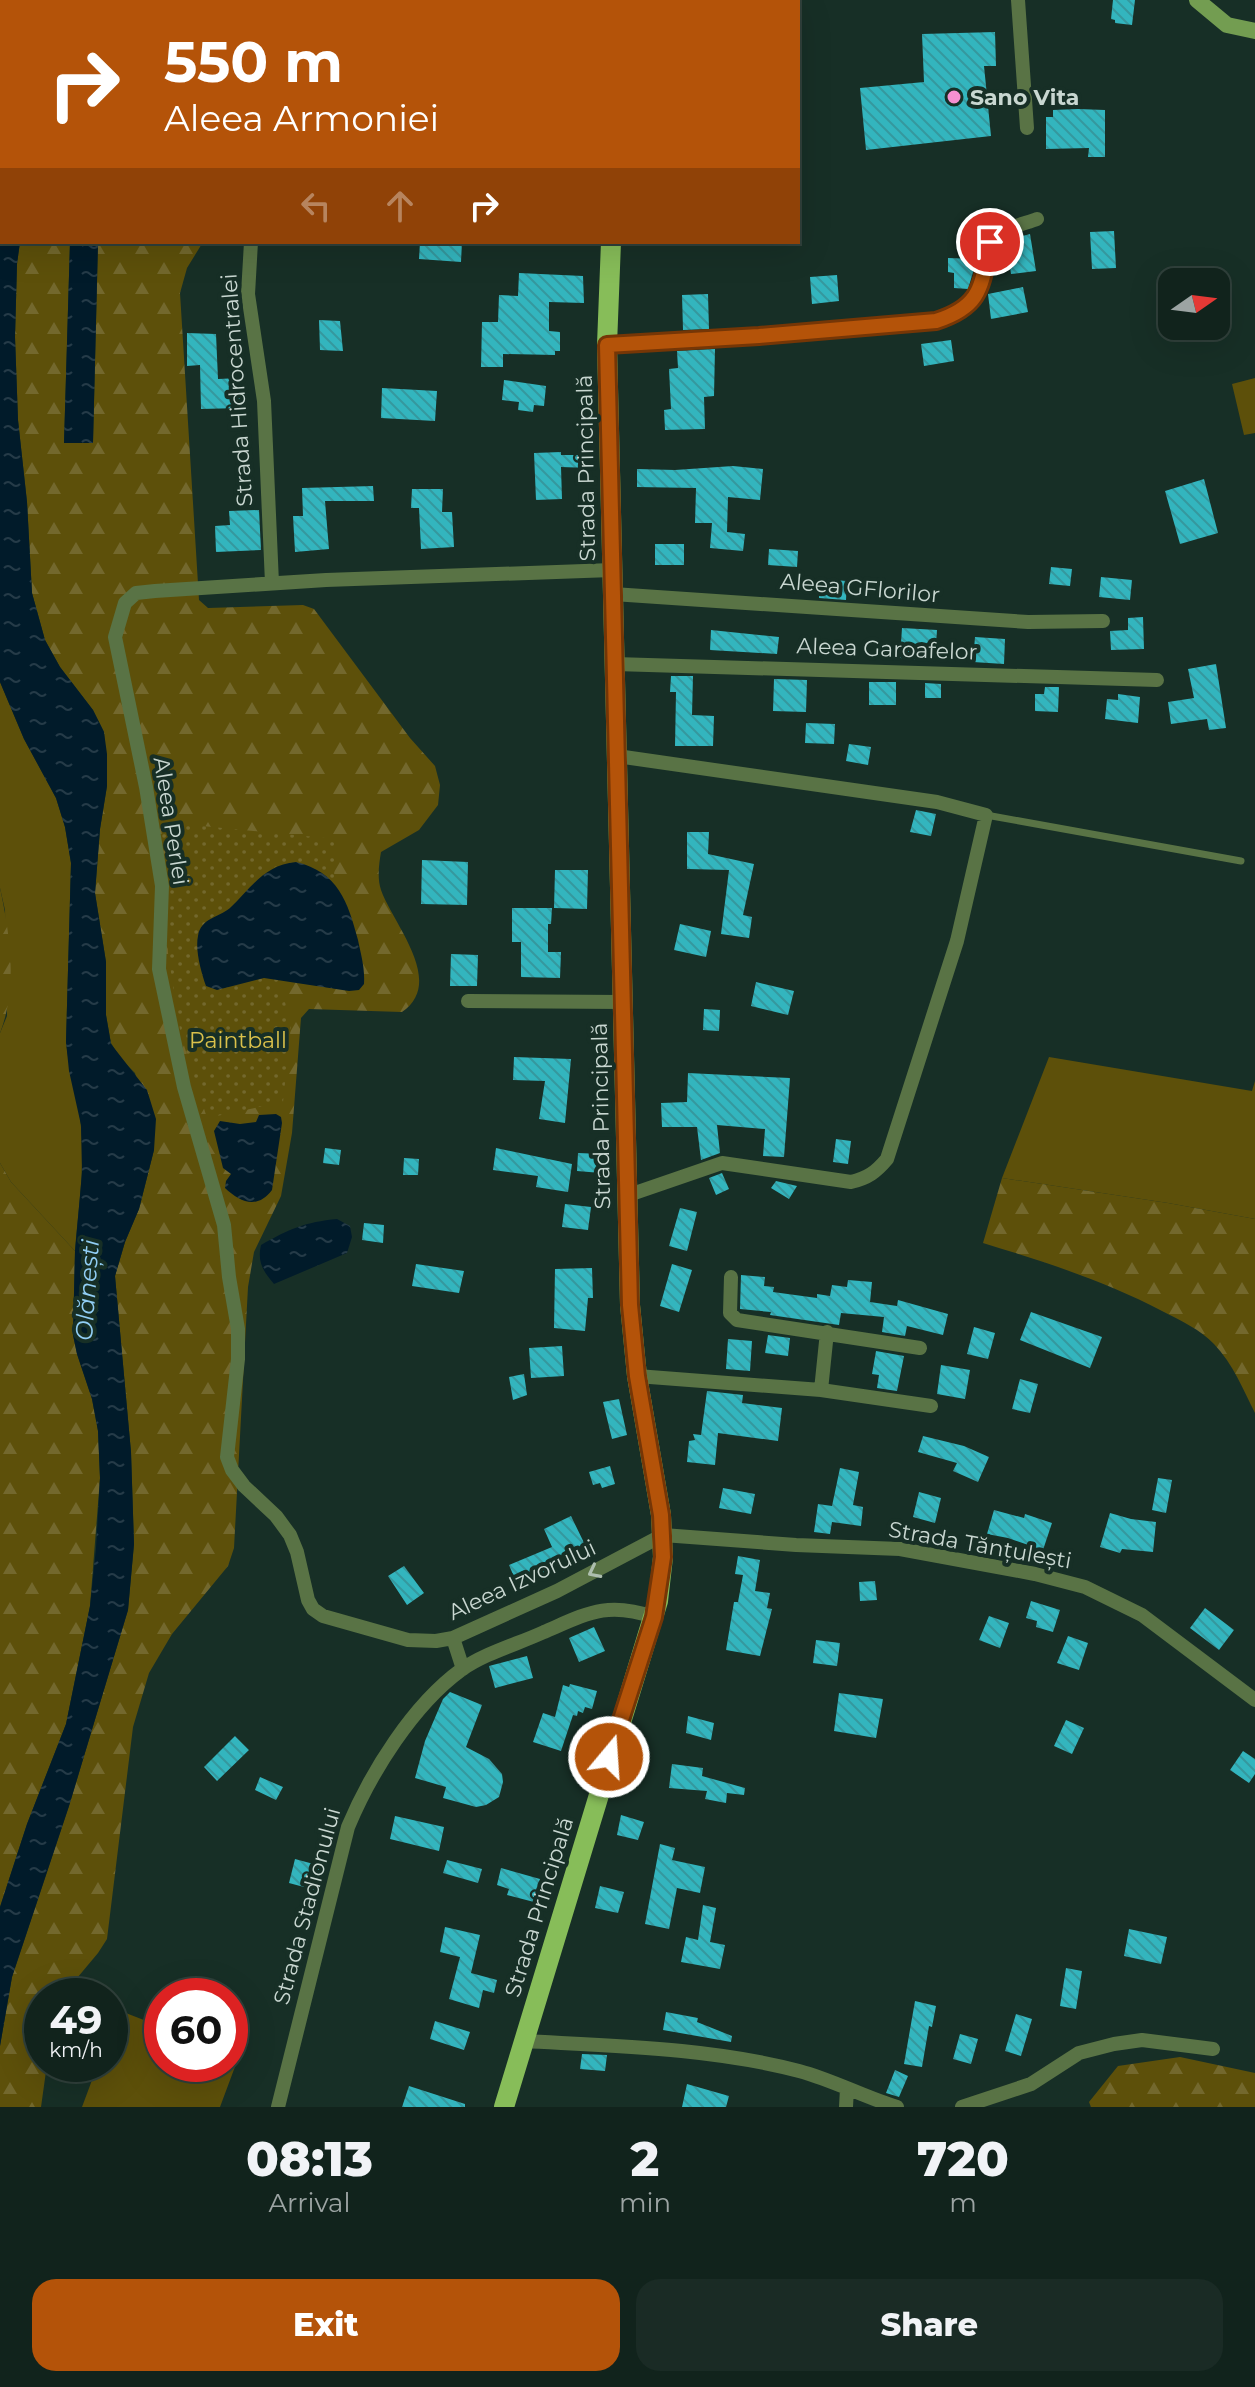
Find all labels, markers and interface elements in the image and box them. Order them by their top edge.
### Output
text: 550 m [164,28,343,96]
icon: right [32,32,136,136]
place label: Sano Vita [970,84,1079,111]
marker: Sano Vita [945,88,963,106]
text: Aleea Armoniei [164,96,439,140]
icon: left [294,184,338,228]
icon: ahead [378,184,422,228]
icon: right [462,184,506,228]
pin [956,208,1024,276]
icon: arrive [968,220,1012,264]
north arrow [1158,268,1230,340]
map controls [1158,268,1230,340]
street label: Strada Hidrocentralei [215,273,259,507]
street label: Strada Principală [571,374,601,562]
street label: Aleea GFlorilor [779,568,941,608]
street label: Aleea Garoafelor [796,632,978,666]
street label: Aleea Perlei [148,755,194,887]
street label: Strada Principală [586,1022,616,1210]
park label: Paintball [189,1027,287,1054]
water label: Olănești [69,1238,106,1342]
street label: Strada Tănțulești [886,1516,1074,1574]
street label: Aleea Izvorului [444,1534,600,1626]
one-way arrow [588,1562,603,1578]
position arrow [567,1715,651,1799]
street label: Strada Stadionului [268,1804,346,2008]
street label: Strada Principală [499,1814,579,2000]
speed limit sign: 60 [144,1978,248,2082]
text: 49 [50,1995,102,2044]
text: km/h [49,2038,103,2062]
text: 08:13 [246,2130,373,2188]
text: 2 [631,2130,659,2188]
text: 720 [917,2130,1009,2188]
text: Arrival [268,2187,350,2219]
text: min [619,2187,671,2219]
text: m [949,2187,977,2219]
button: Exit [32,2279,620,2371]
button: Share [636,2279,1223,2371]

